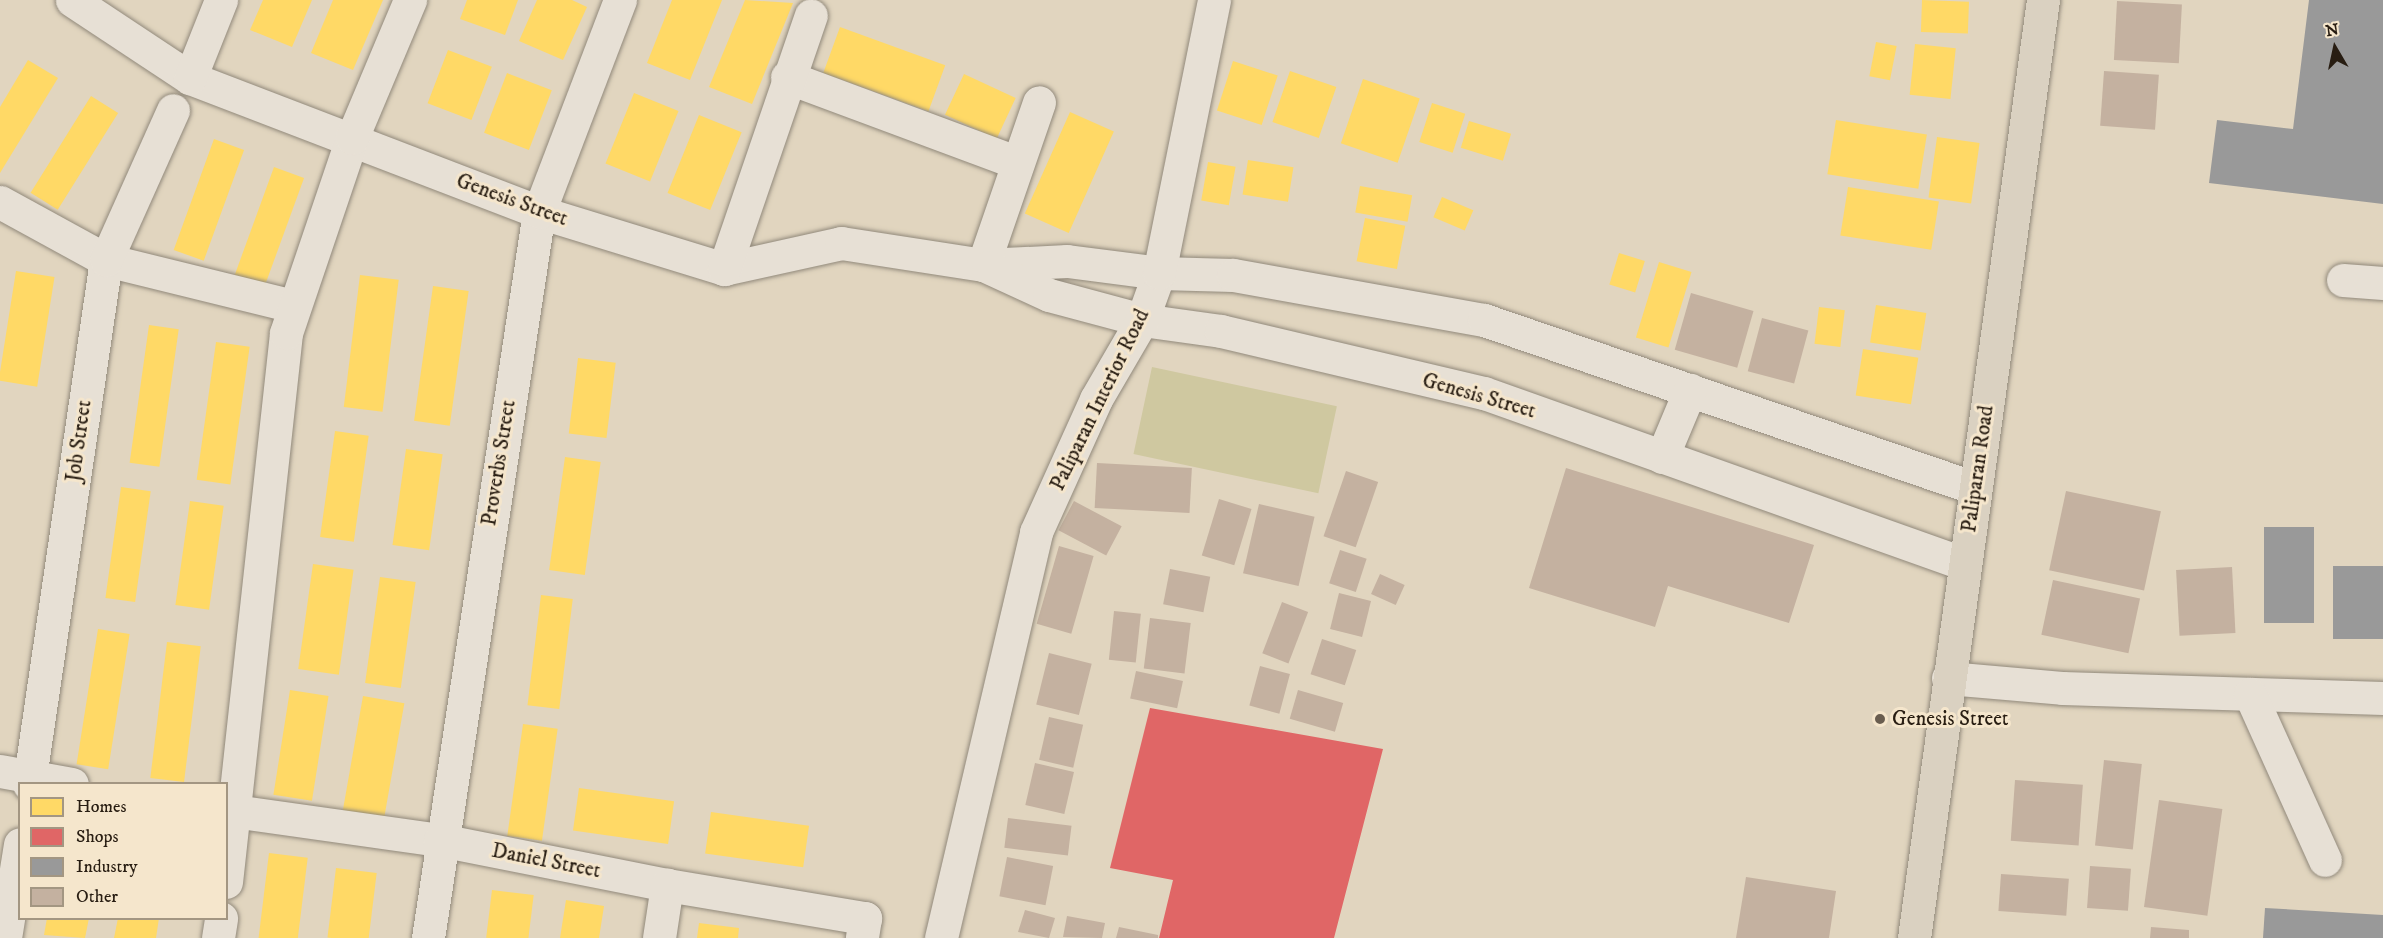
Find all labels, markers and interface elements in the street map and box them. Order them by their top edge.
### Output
north arrow [2305,18,2365,78]
text: N [2324,19,2340,41]
street label: Genesis Street [453,168,571,232]
street label: Paliparan Interior Road [1045,305,1155,495]
street label: Genesis Street [1419,368,1539,424]
street label: Proverbs Street [477,398,521,528]
street label: Job Street [61,399,97,483]
street label: Paliparan Road [1957,404,1999,534]
place label: Genesis Street [1892,706,2009,732]
marker: Genesis Street [1873,712,1887,726]
legend [18,782,228,920]
text: Homes [76,796,127,818]
text: Shops [76,826,119,848]
street label: Daniel Street [490,838,602,884]
text: Industry [76,856,137,878]
text: Other [76,886,118,908]

